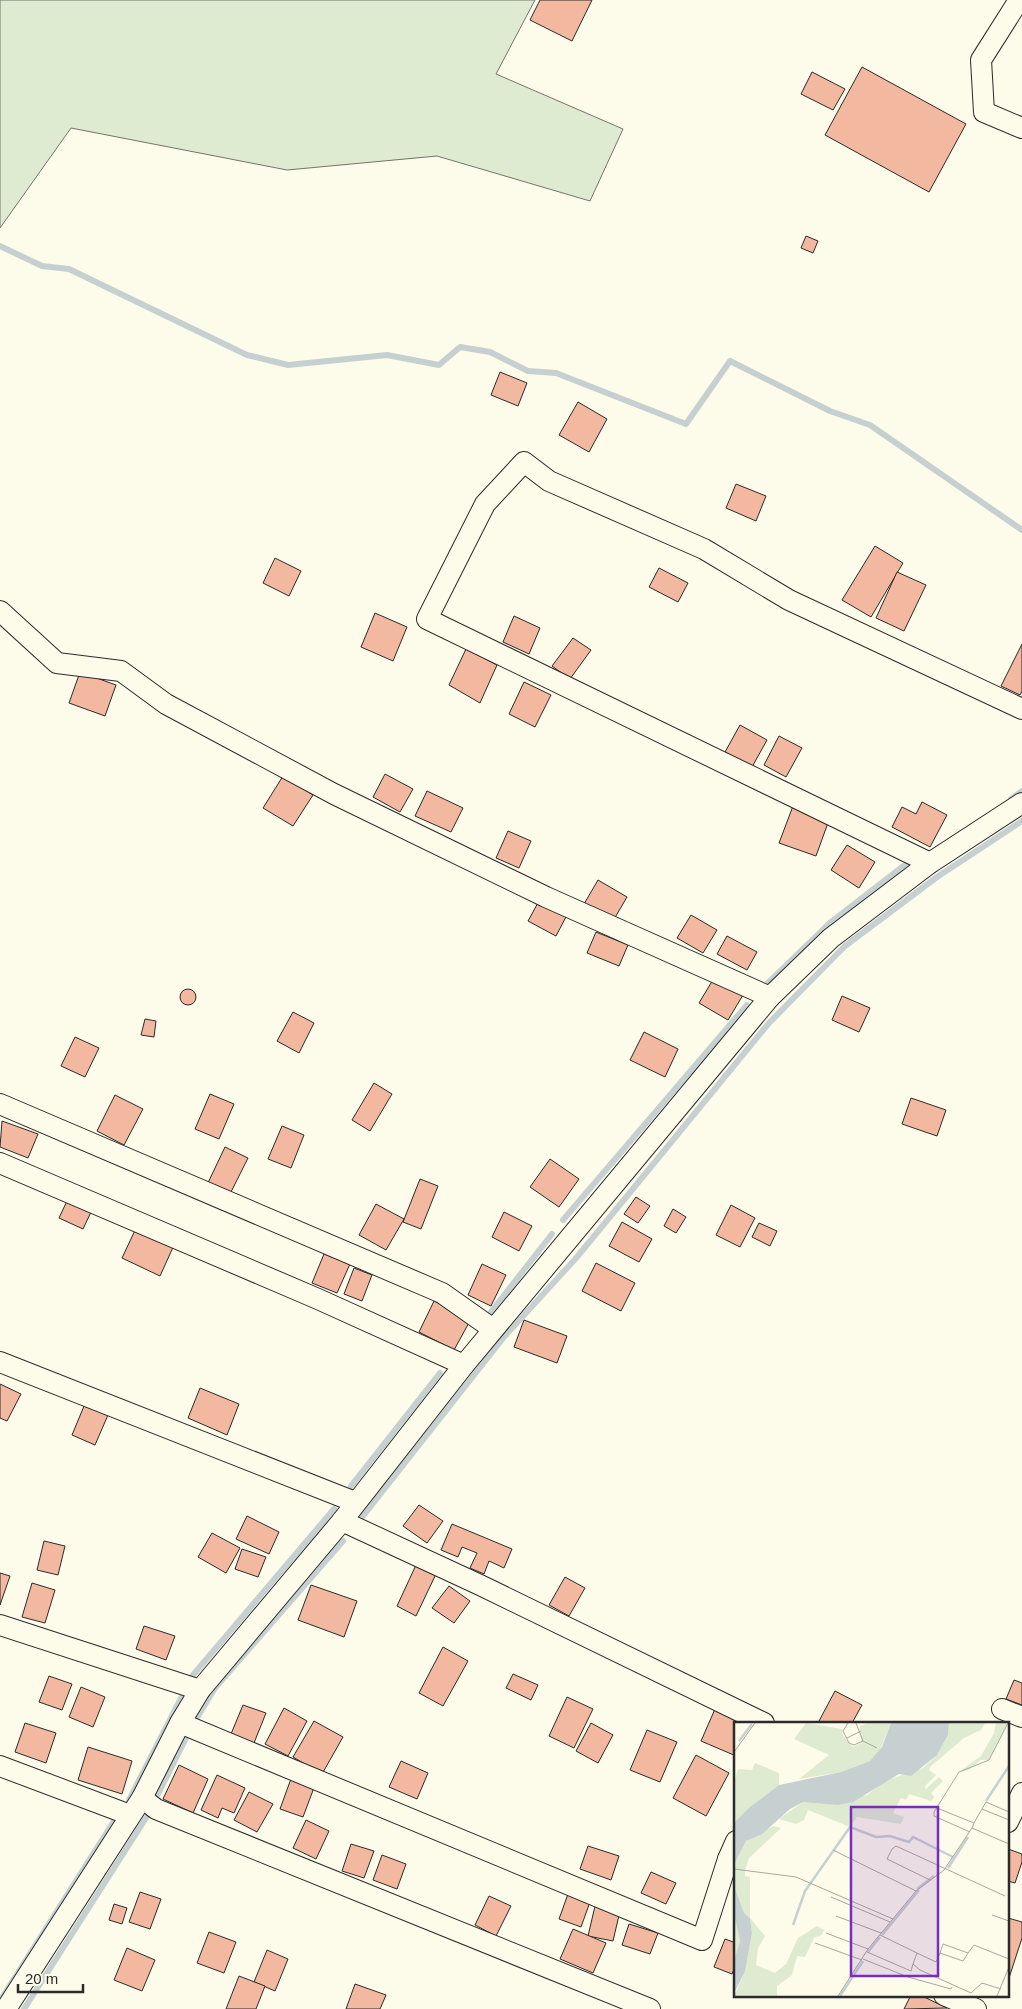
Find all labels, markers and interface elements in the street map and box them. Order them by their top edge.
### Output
inset map [734,1722,1010,1996]
scale bar [18,1962,82,1994]
text: 20 m [25,1970,58,1987]

